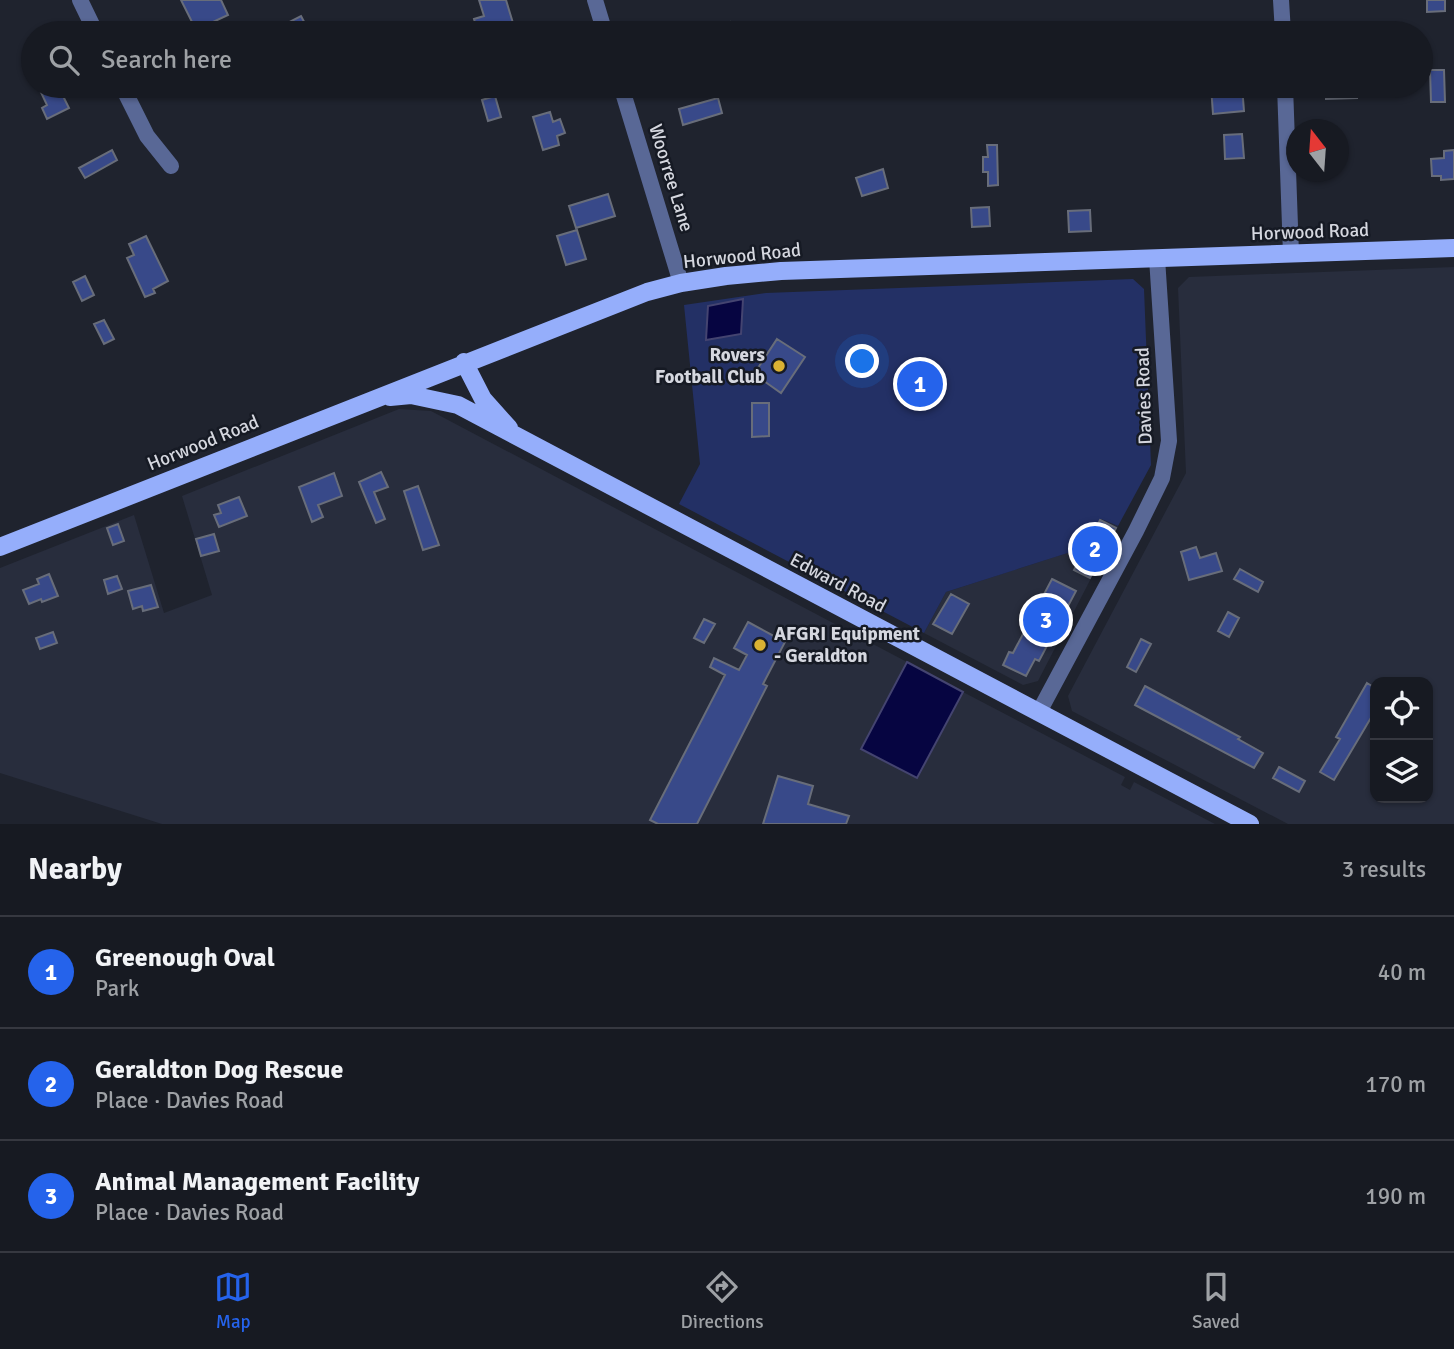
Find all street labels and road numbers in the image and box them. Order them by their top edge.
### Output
street label: Woorree Lane [643,121,699,235]
street label: Horwood Road [1250,218,1370,246]
street label: Horwood Road [682,238,802,274]
street label: Davies Road [1130,347,1158,445]
street label: Horwood Road [144,410,262,476]
street label: Edward Road [786,548,890,618]

